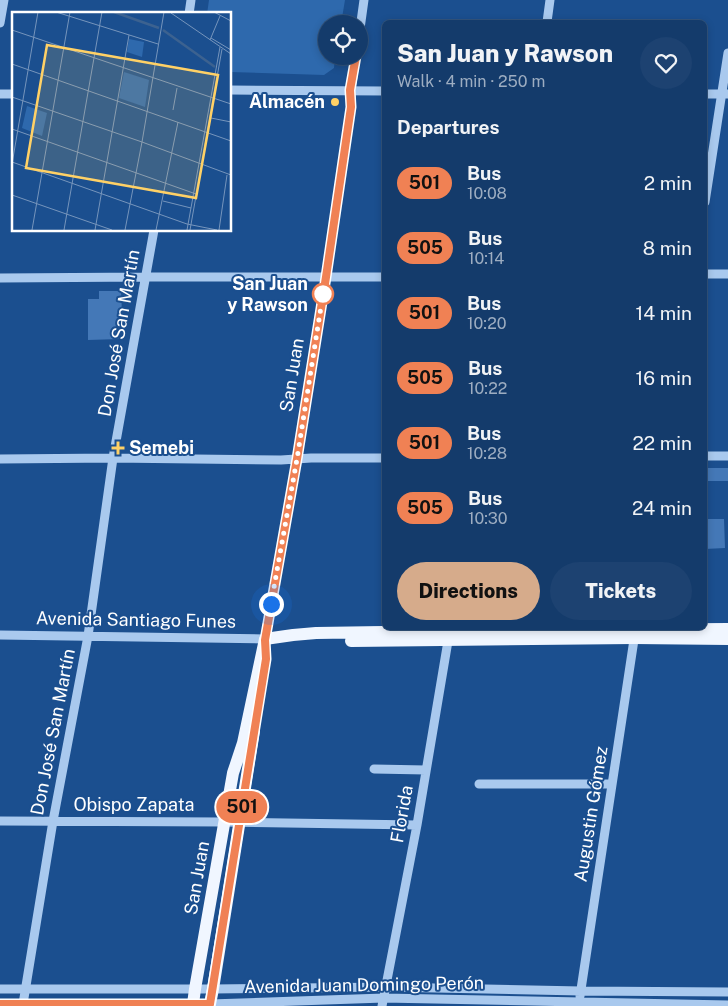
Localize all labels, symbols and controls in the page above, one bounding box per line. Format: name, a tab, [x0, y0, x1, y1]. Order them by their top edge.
inset map	[12, 12, 231, 231]
map controls	[318, 15, 368, 65]
button: locate	[318, 15, 368, 65]
button: heart	[640, 37, 692, 89]
text: San Juan y Rawson	[397, 39, 613, 67]
text: Walk · 4 min · 250 m	[397, 72, 545, 91]
place label: Almacén	[249, 91, 325, 112]
marker: Almacén	[329, 96, 341, 108]
text: Departures	[397, 116, 500, 138]
text: Bus	[467, 162, 501, 184]
text: 501	[409, 172, 440, 193]
text: 2 min	[644, 172, 692, 194]
text: 10:08	[467, 184, 507, 203]
text: Bus	[468, 227, 502, 249]
text: 505	[407, 237, 443, 258]
text: 8 min	[643, 237, 692, 259]
street label: Don José San Martín	[93, 248, 144, 418]
text: 10:14	[468, 249, 504, 268]
place label: San Juan y Rawson	[227, 273, 308, 315]
marker: San Juan y Rawson	[312, 283, 334, 305]
text: Bus	[467, 292, 501, 314]
text: 501	[409, 302, 440, 323]
text: 14 min	[635, 302, 692, 324]
text: 10:20	[467, 314, 507, 333]
street label: San Juan	[275, 336, 308, 413]
text: Bus	[468, 357, 502, 379]
text: 505	[407, 367, 443, 388]
text: 16 min	[636, 367, 692, 389]
text: 10:22	[468, 379, 507, 398]
text: Bus	[467, 422, 501, 444]
text: 501	[409, 432, 440, 453]
text: 22 min	[633, 432, 692, 454]
place label: Semebi	[129, 437, 194, 458]
marker: Semebi	[111, 441, 125, 455]
text: 10:28	[467, 444, 507, 463]
text: Bus	[468, 487, 502, 509]
text: 505	[407, 497, 443, 518]
text: 24 min	[632, 497, 692, 519]
text: 10:30	[468, 509, 508, 528]
button: Directions	[397, 562, 540, 620]
button: Tickets	[550, 562, 692, 620]
your location	[259, 592, 284, 617]
street label: Avenida Santiago Funes	[36, 607, 236, 632]
street label: Don José San Martín	[26, 647, 79, 817]
street label: Augustin Gómez	[569, 744, 612, 883]
street label: Florida	[386, 783, 417, 844]
line badge: 501	[213, 791, 271, 823]
street label: Obispo Zapata	[73, 794, 195, 815]
text: 501	[226, 796, 258, 817]
street label: San Juan	[180, 839, 213, 916]
street label: Avenida Juan Domingo Perón	[244, 972, 484, 997]

